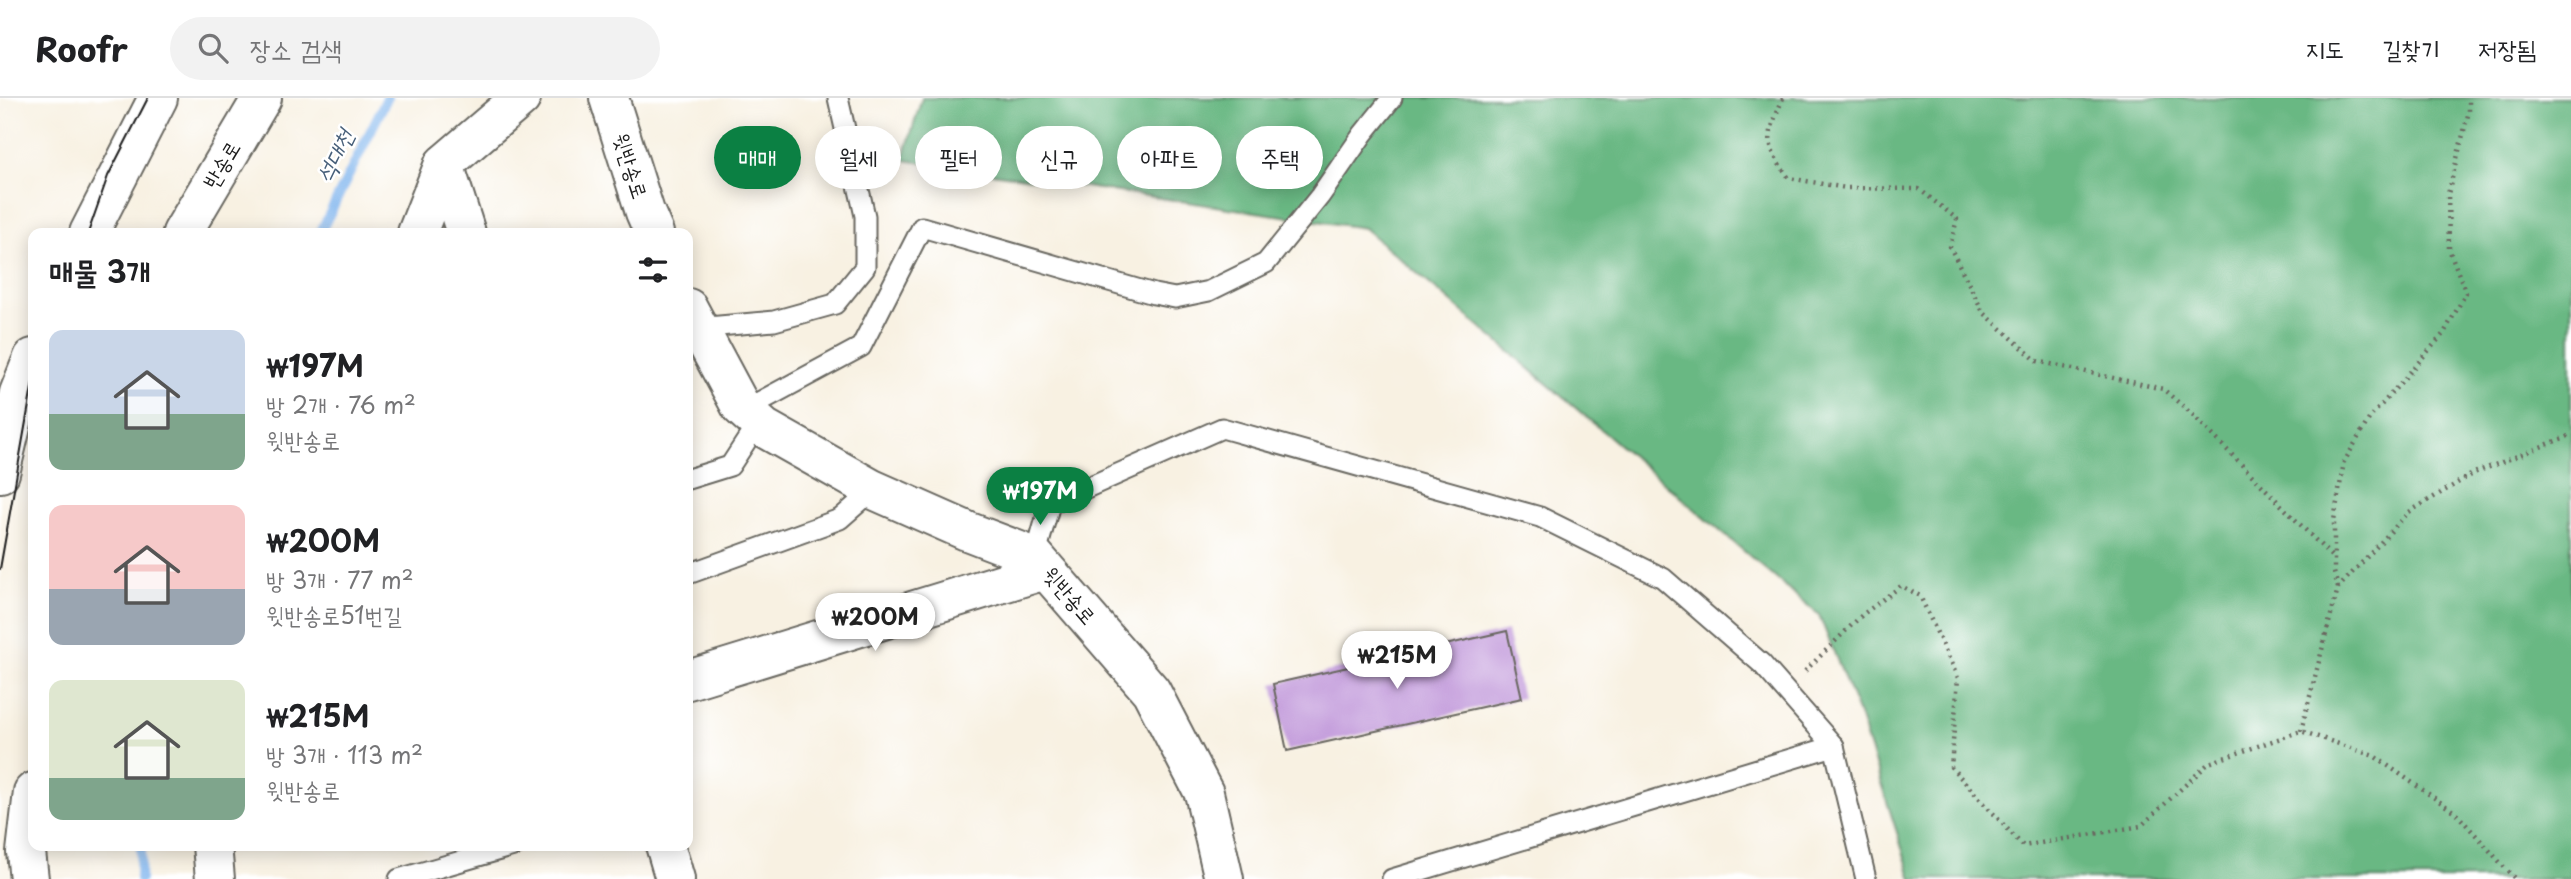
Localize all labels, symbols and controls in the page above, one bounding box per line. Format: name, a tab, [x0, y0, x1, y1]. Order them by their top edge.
search box	[170, 17, 660, 80]
text: Roofr	[35, 23, 128, 73]
icon: search	[194, 29, 232, 67]
text: 장소 검색	[250, 29, 342, 68]
text: 지도	[2306, 30, 2344, 66]
text: 길찾기	[2382, 30, 2440, 66]
text: 저장됨	[2478, 30, 2536, 66]
water label: 석대천	[306, 120, 363, 188]
chip: 매매	[714, 126, 801, 189]
chip: 월세	[815, 126, 901, 189]
chip: 필터	[915, 126, 1002, 189]
chip: 신규	[1016, 126, 1103, 189]
chip: 아파트	[1117, 126, 1222, 189]
chip: 주택	[1236, 126, 1323, 189]
street label: 윗반송로	[606, 128, 658, 202]
street label: 반송로	[194, 134, 247, 194]
text: 매물 3개	[49, 248, 151, 293]
icon: filters	[634, 251, 672, 289]
text: ₩197M	[266, 342, 364, 387]
icon: home	[105, 358, 189, 442]
text: 방 2개 · 76 m²	[266, 387, 416, 422]
text: 윗반송로	[266, 422, 340, 457]
pin: ₩197M	[991, 468, 1089, 527]
text: ₩197M	[1003, 472, 1077, 507]
text: ₩200M	[266, 517, 380, 562]
icon: home	[105, 533, 189, 617]
street label: 윗반송로	[1036, 559, 1105, 631]
text: 방 3개 · 77 m²	[266, 562, 414, 597]
pin: ₩200M	[826, 594, 924, 653]
text: 윗반송로51번길	[266, 597, 402, 632]
text: ₩200M	[831, 598, 919, 633]
pin: ₩215M	[1348, 632, 1446, 691]
text: ₩215M	[1357, 636, 1437, 671]
text: ₩215M	[266, 692, 370, 737]
icon: home	[105, 708, 189, 792]
text: 방 3개 · 113 m²	[266, 737, 423, 772]
text: 윗반송로	[266, 772, 340, 807]

